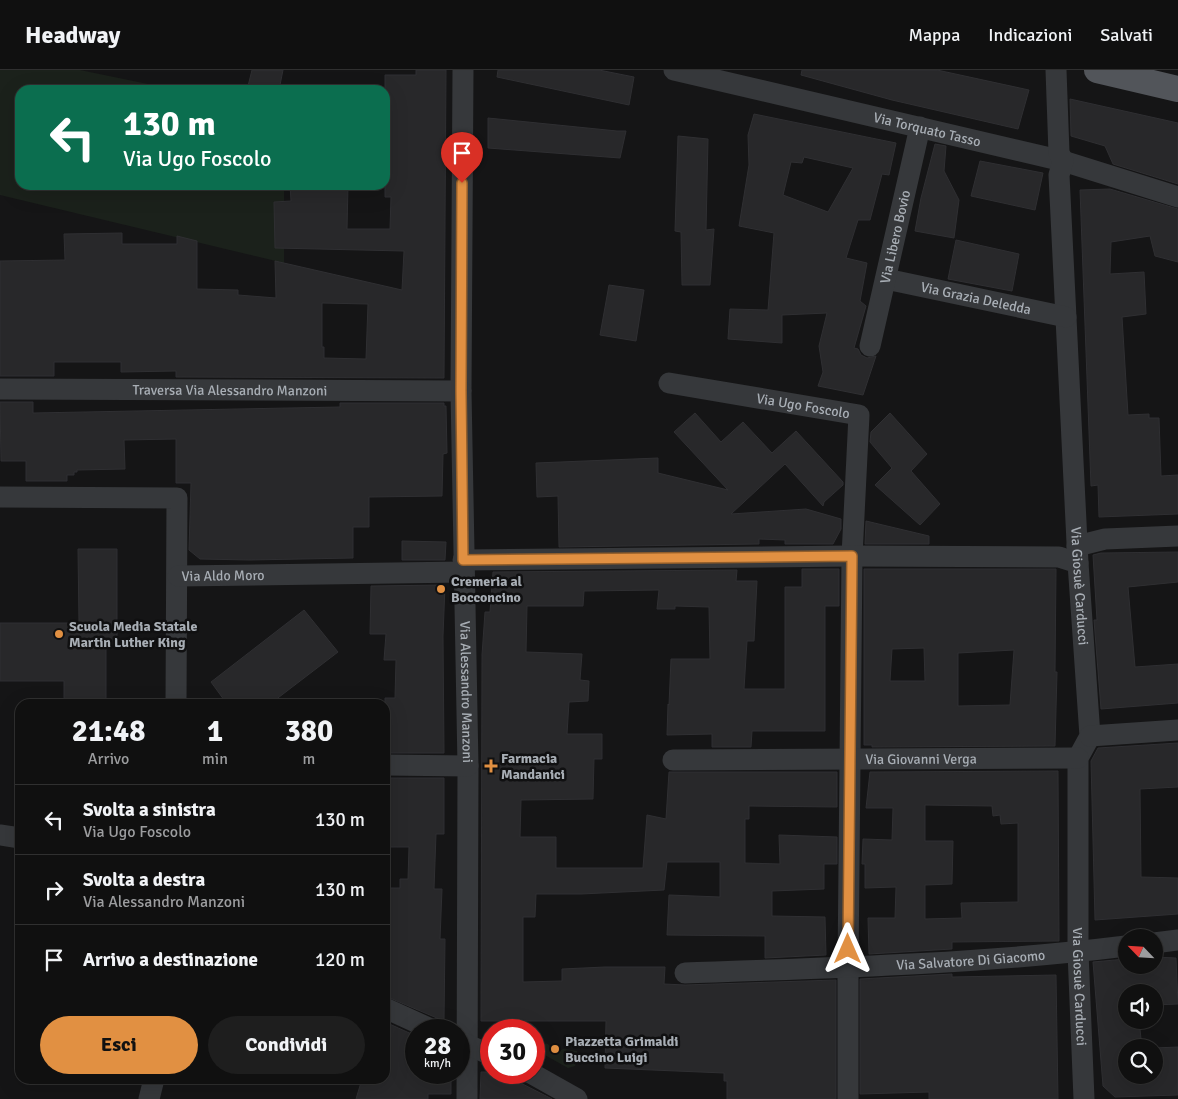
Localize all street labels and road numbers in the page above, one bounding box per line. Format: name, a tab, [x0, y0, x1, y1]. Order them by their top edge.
street label: Via Torquato Tasso	[872, 108, 983, 150]
street label: Via Libero Bovio	[876, 188, 914, 285]
street label: Via Grazia Deledda	[919, 278, 1033, 318]
street label: Traversa Via Alessandro Manzoni	[133, 381, 327, 399]
street label: Via Ugo Foscolo	[755, 389, 851, 422]
street label: Via Giosuè Carducci	[1068, 526, 1092, 646]
street label: Via Aldo Moro	[181, 566, 265, 584]
street label: Via Alessandro Manzoni	[457, 621, 476, 763]
street label: Via Giovanni Verga	[865, 750, 977, 768]
street label: Via Giosuè Carducci	[1069, 927, 1090, 1046]
street label: Via Salvatore Di Giacomo	[896, 946, 1046, 973]

